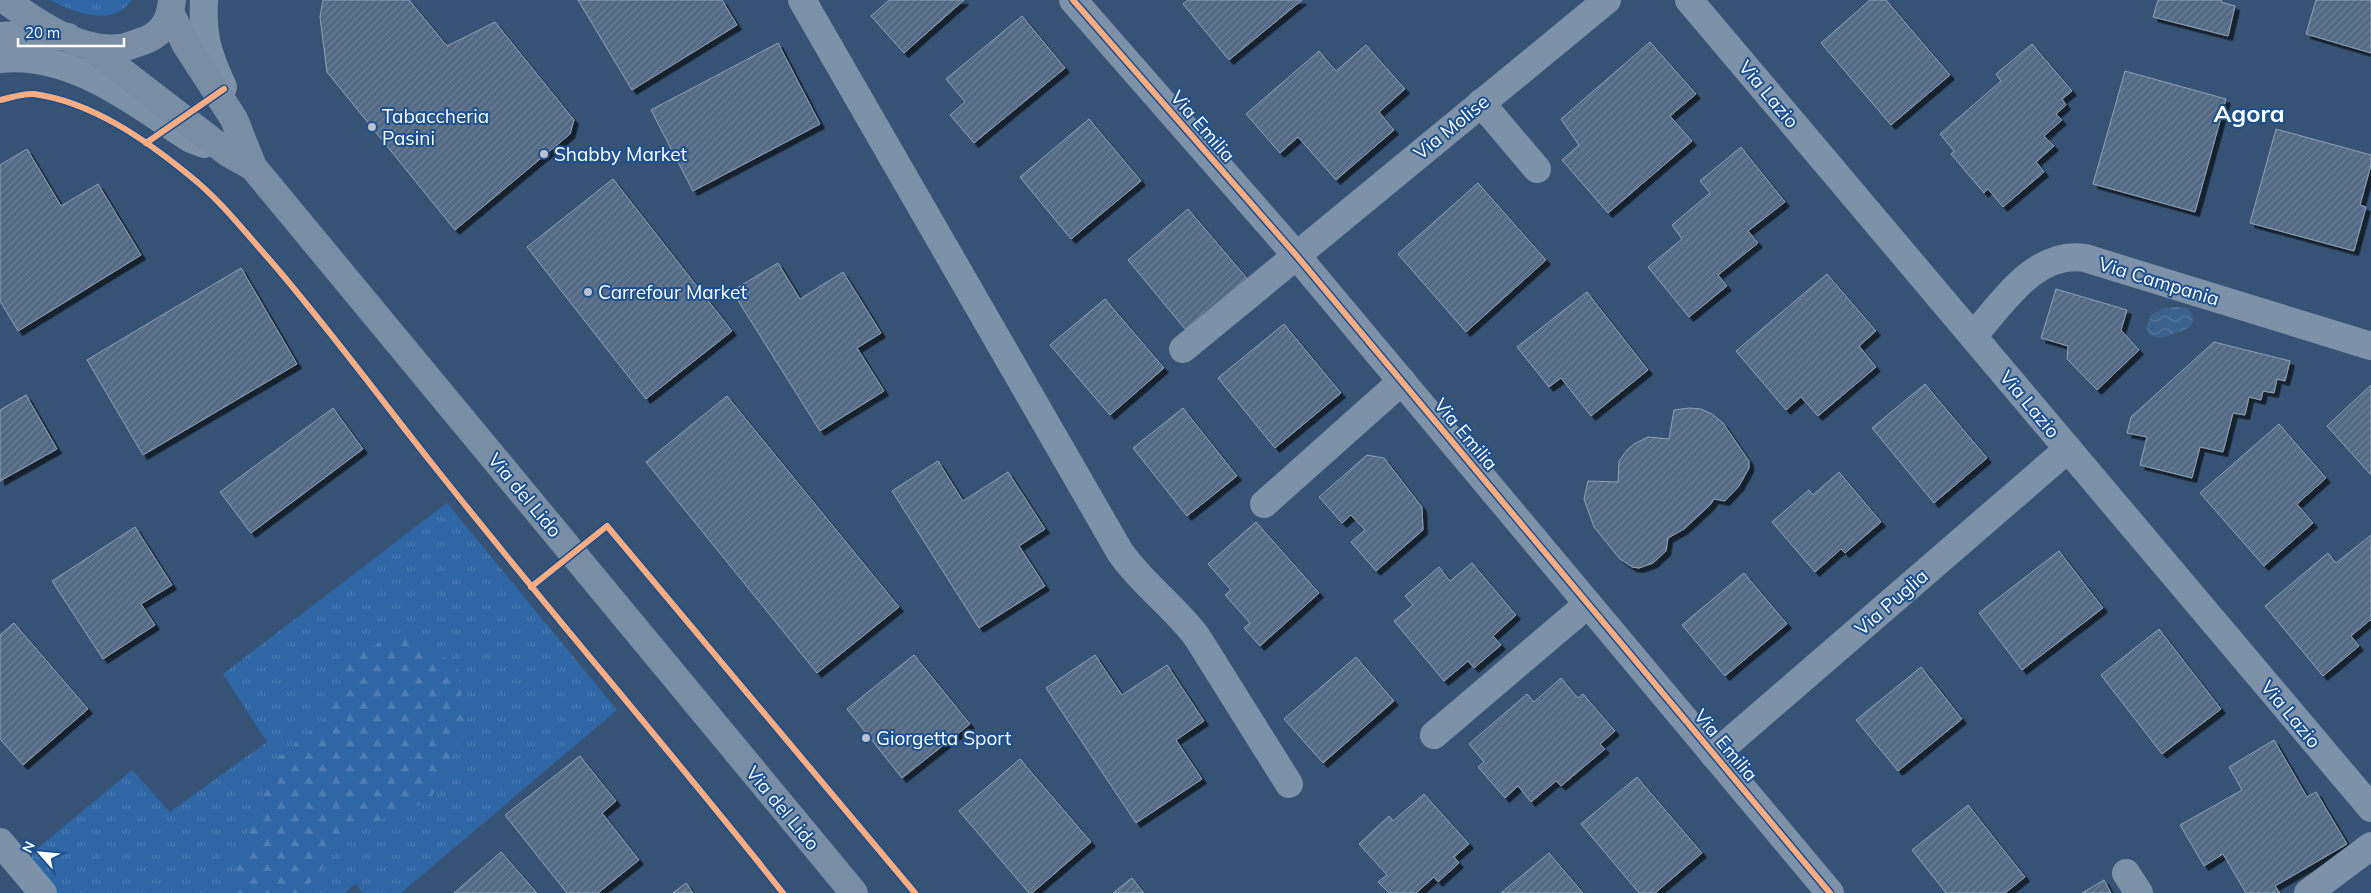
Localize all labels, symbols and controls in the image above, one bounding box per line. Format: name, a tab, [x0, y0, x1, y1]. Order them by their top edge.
scale bar	[18, 15, 124, 47]
text: 20 m	[25, 23, 60, 42]
street label: Via Lazio	[1734, 55, 1804, 133]
street label: Via Emilia	[1165, 85, 1241, 167]
street label: Via Molise	[1408, 89, 1494, 165]
district label: Agora	[2213, 98, 2285, 128]
place label: Tabaccheria Pasini	[382, 104, 489, 150]
marker: Tabaccheria Pasini	[366, 121, 378, 133]
place label: Shabby Market	[554, 142, 688, 166]
marker: Shabby Market	[538, 148, 550, 160]
street label: Via Campania	[2096, 251, 2222, 311]
place label: Carrefour Market	[598, 280, 747, 304]
marker: Carrefour Market	[582, 286, 594, 298]
street label: Via Lazio	[1995, 365, 2065, 443]
street label: Via Emilia	[1429, 393, 1503, 475]
street label: Via del Lido	[483, 448, 567, 542]
street label: Via Puglia	[1849, 564, 1933, 640]
street label: Via Lazio	[2256, 675, 2326, 753]
street label: Via Emilia	[1689, 704, 1763, 786]
place label: Giorgetta Sport	[876, 726, 1012, 750]
marker: Giorgetta Sport	[860, 732, 872, 744]
street label: Via del Lido	[741, 761, 825, 855]
north arrow	[15, 828, 65, 878]
text: N	[18, 838, 39, 856]

